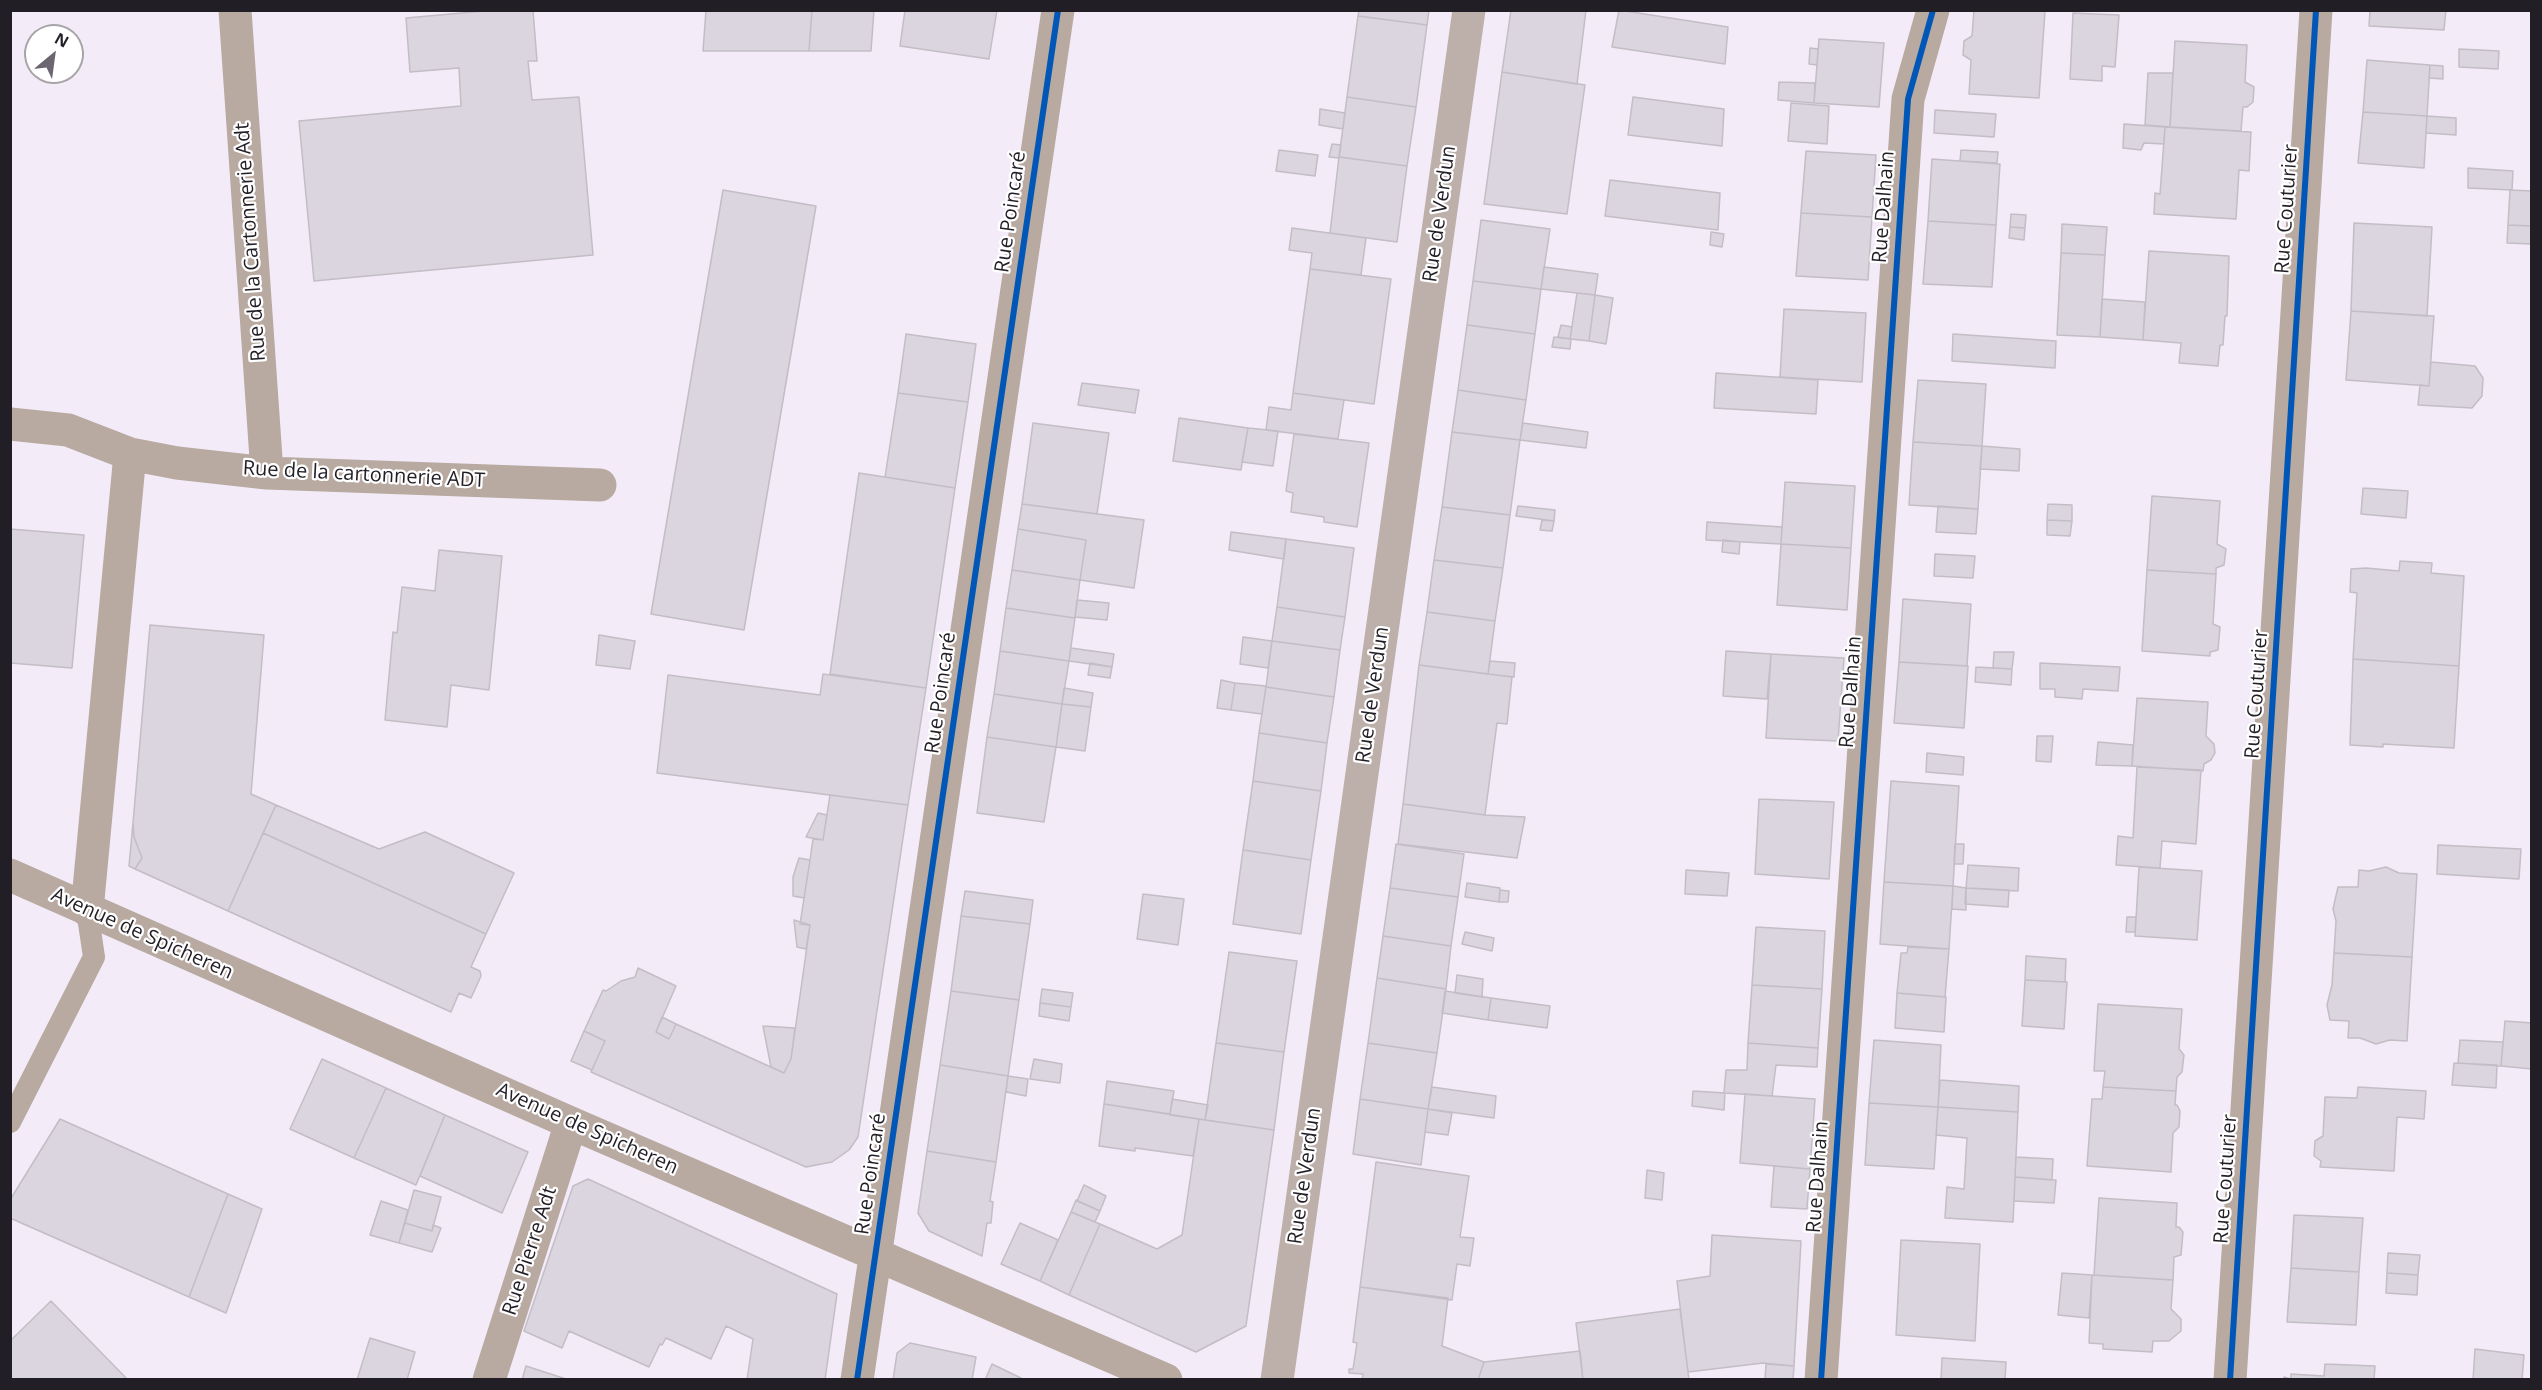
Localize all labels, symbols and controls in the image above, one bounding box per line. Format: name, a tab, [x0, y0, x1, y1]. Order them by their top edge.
north arrow	[24, 24, 84, 84]
text: N	[51, 27, 73, 53]
street label: Rue de la Cartonnerie Adt	[231, 122, 271, 362]
street label: Rue Couturier	[2270, 143, 2304, 275]
street label: Rue de Verdun	[1419, 144, 1461, 284]
street label: Rue Poincaré	[991, 150, 1031, 274]
street label: Rue Dalhain	[1868, 150, 1900, 264]
street label: Rue de la cartonnerie ADT	[242, 457, 486, 493]
street label: Rue de Verdun	[1352, 625, 1394, 765]
street label: Rue Couturier	[2240, 628, 2274, 760]
street label: Rue Poincaré	[921, 631, 961, 755]
street label: Rue Dalhain	[1835, 635, 1867, 749]
street label: Avenue de Spicheren	[47, 883, 237, 985]
street label: Avenue de Spicheren	[492, 1078, 682, 1180]
street label: Rue de Verdun	[1284, 1106, 1326, 1246]
street label: Rue Poincaré	[851, 1112, 891, 1236]
street label: Rue Couturier	[2209, 1113, 2243, 1245]
street label: Rue Dalhain	[1802, 1120, 1834, 1234]
street label: Rue Pierre Adt	[498, 1184, 562, 1318]

